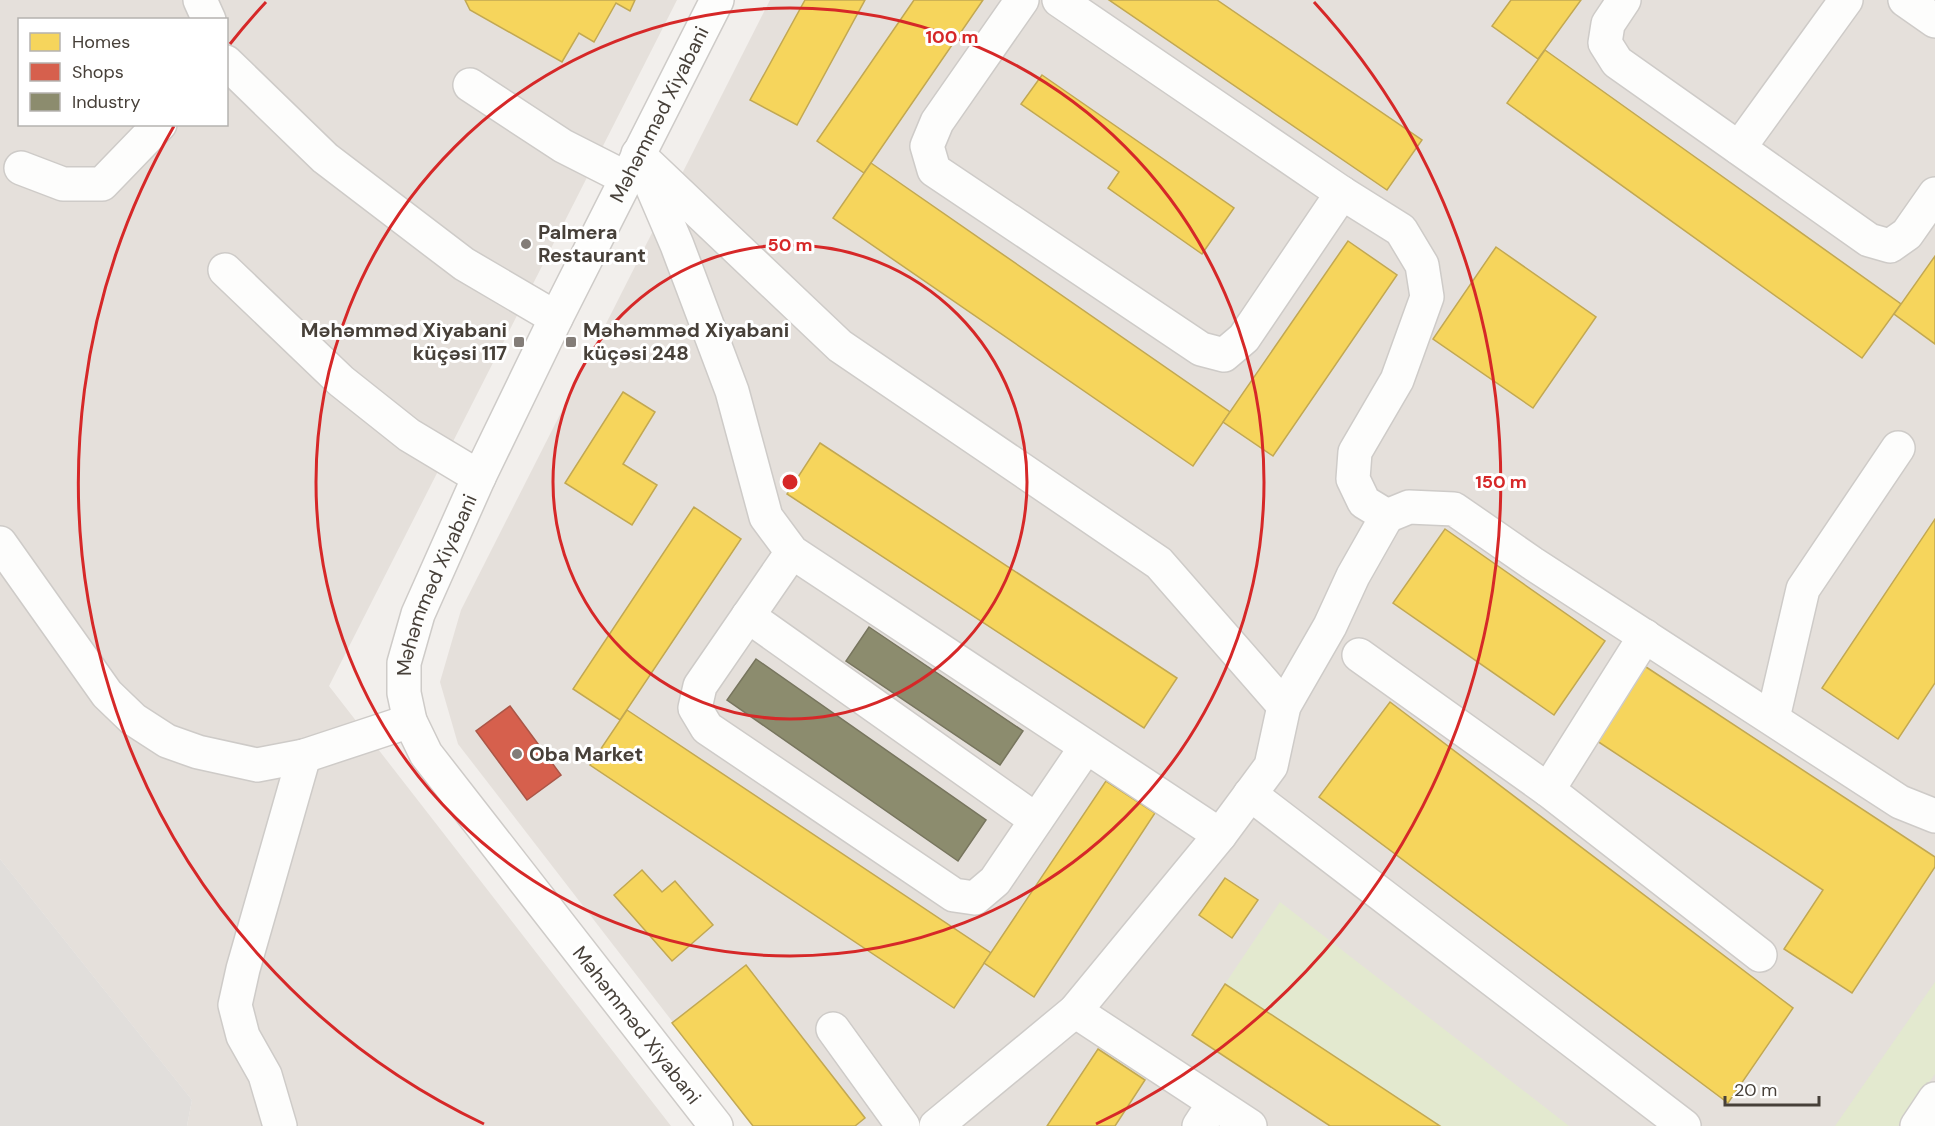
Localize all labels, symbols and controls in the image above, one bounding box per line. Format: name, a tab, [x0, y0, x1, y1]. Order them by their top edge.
legend	[18, 18, 228, 126]
street label: Məhəmməd Xiyabani	[604, 22, 715, 207]
text: 100 m	[925, 25, 979, 49]
text: Homes	[72, 30, 130, 54]
text: Shops	[72, 60, 124, 84]
text: Industry	[72, 90, 141, 114]
place label: Palmera Restaurant	[538, 219, 646, 268]
text: 50 m	[767, 233, 813, 257]
marker: Palmera Restaurant	[519, 237, 533, 251]
place label: Məhəmməd Xiyabani küçəsi 117	[301, 317, 507, 366]
place label: Məhəmməd Xiyabani küçəsi 248	[583, 317, 789, 366]
marker: Məhəmməd Xiyabani küçəsi 117	[512, 335, 526, 349]
marker: Məhəmməd Xiyabani küçəsi 248	[564, 335, 578, 349]
text: 150 m	[1475, 470, 1527, 494]
centre of rings	[780, 472, 800, 492]
street label: Məhəmməd Xiyabani	[391, 490, 483, 676]
place label: Oba Market	[529, 741, 643, 767]
marker: Oba Market	[510, 747, 524, 761]
street label: Məhəmməd Xiyabani	[567, 941, 707, 1109]
scale bar	[1725, 1069, 1820, 1107]
text: 20 m	[1734, 1078, 1777, 1102]

